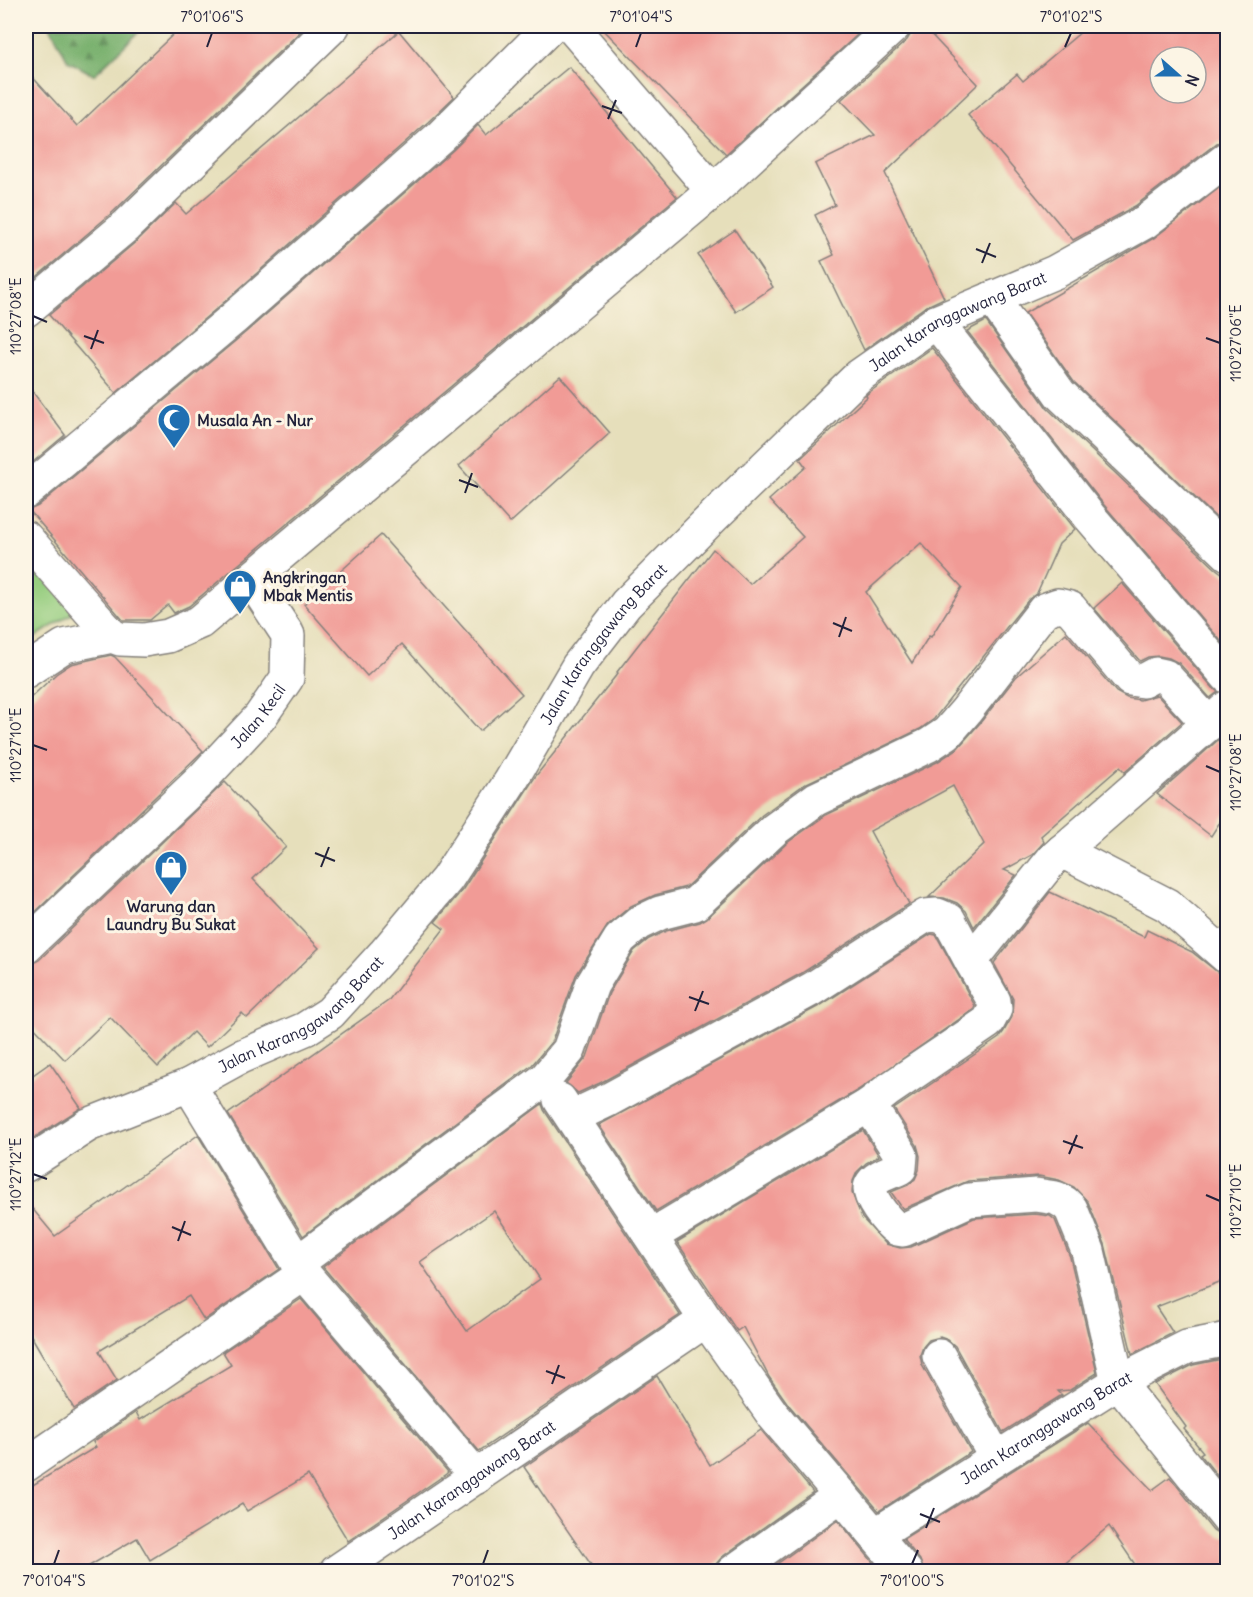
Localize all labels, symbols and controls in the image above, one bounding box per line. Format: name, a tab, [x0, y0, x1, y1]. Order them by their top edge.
text: 7°01'06"S	[180, 7, 244, 26]
text: 7°01'04"S	[609, 7, 673, 26]
text: 7°01'02"S	[1040, 7, 1102, 26]
north arrow	[1148, 45, 1208, 105]
text: N	[1181, 72, 1203, 89]
street label: Jalan Karanggawang Barat	[865, 267, 1050, 376]
text: 110°27'08"E	[6, 277, 25, 355]
text: 110°27'06"E	[1226, 304, 1245, 382]
mosque icon: Musala An - Nur	[156, 402, 192, 449]
place label: Musala An - Nur	[197, 410, 313, 430]
street label: Jalan Karanggawang Barat	[536, 559, 671, 728]
place label: Angkringan Mbak Mentis	[263, 567, 353, 605]
shop icon: Angkringan Mbak Mentis	[222, 568, 258, 615]
street label: Jalan Kecil	[226, 680, 290, 752]
text: 110°27'10"E	[6, 707, 25, 783]
text: 110°27'08"E	[1226, 733, 1245, 811]
shop icon: Warung dan Laundry Bu Sukat	[153, 849, 189, 896]
place label: Warung dan Laundry Bu Sukat	[106, 896, 236, 935]
street label: Jalan Karanggawang Barat	[214, 951, 388, 1077]
text: 110°27'12"E	[6, 1137, 25, 1211]
text: 110°27'10"E	[1226, 1163, 1245, 1239]
street label: Jalan Karanggawang Barat	[957, 1367, 1135, 1489]
street label: Jalan Karanggawang Barat	[384, 1415, 560, 1544]
text: 7°01'04"S	[22, 1571, 86, 1590]
text: 7°01'02"S	[452, 1571, 514, 1590]
text: 7°01'00"S	[880, 1571, 944, 1590]

